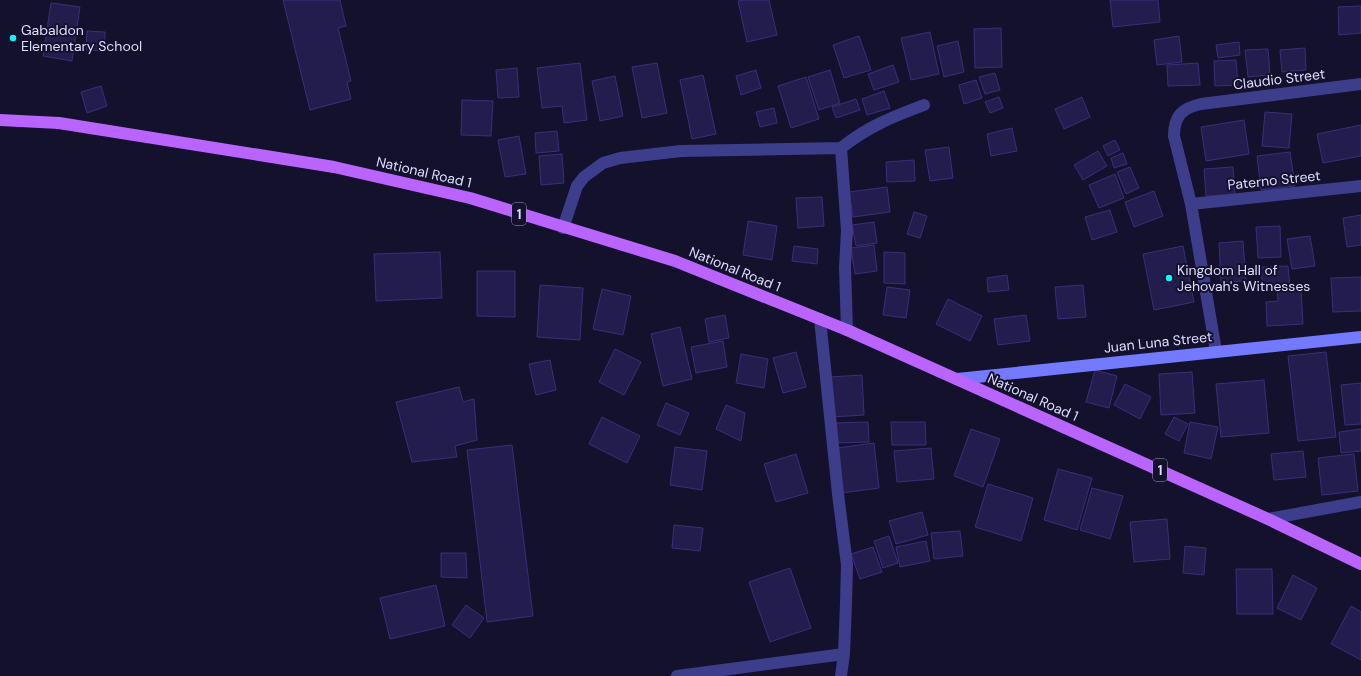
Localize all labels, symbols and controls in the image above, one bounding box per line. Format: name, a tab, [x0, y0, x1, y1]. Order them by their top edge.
place label: Gabaldon Elementary School	[21, 21, 142, 55]
marker: Gabaldon Elementary School	[8, 33, 18, 43]
street label: Claudio Street	[1232, 64, 1326, 94]
street label: National Road 1	[375, 152, 473, 192]
street label: Paterno Street	[1227, 166, 1321, 194]
road number: 1	[512, 203, 526, 225]
street label: National Road 1	[686, 242, 784, 296]
place label: Kingdom Hall of Jehovah's Witnesses	[1177, 261, 1310, 295]
marker: Kingdom Hall of Jehovah's Witnesses	[1164, 273, 1174, 283]
street label: Juan Luna Street	[1103, 327, 1213, 357]
street label: National Road 1	[985, 369, 1081, 425]
road number: 1	[1153, 459, 1167, 481]

